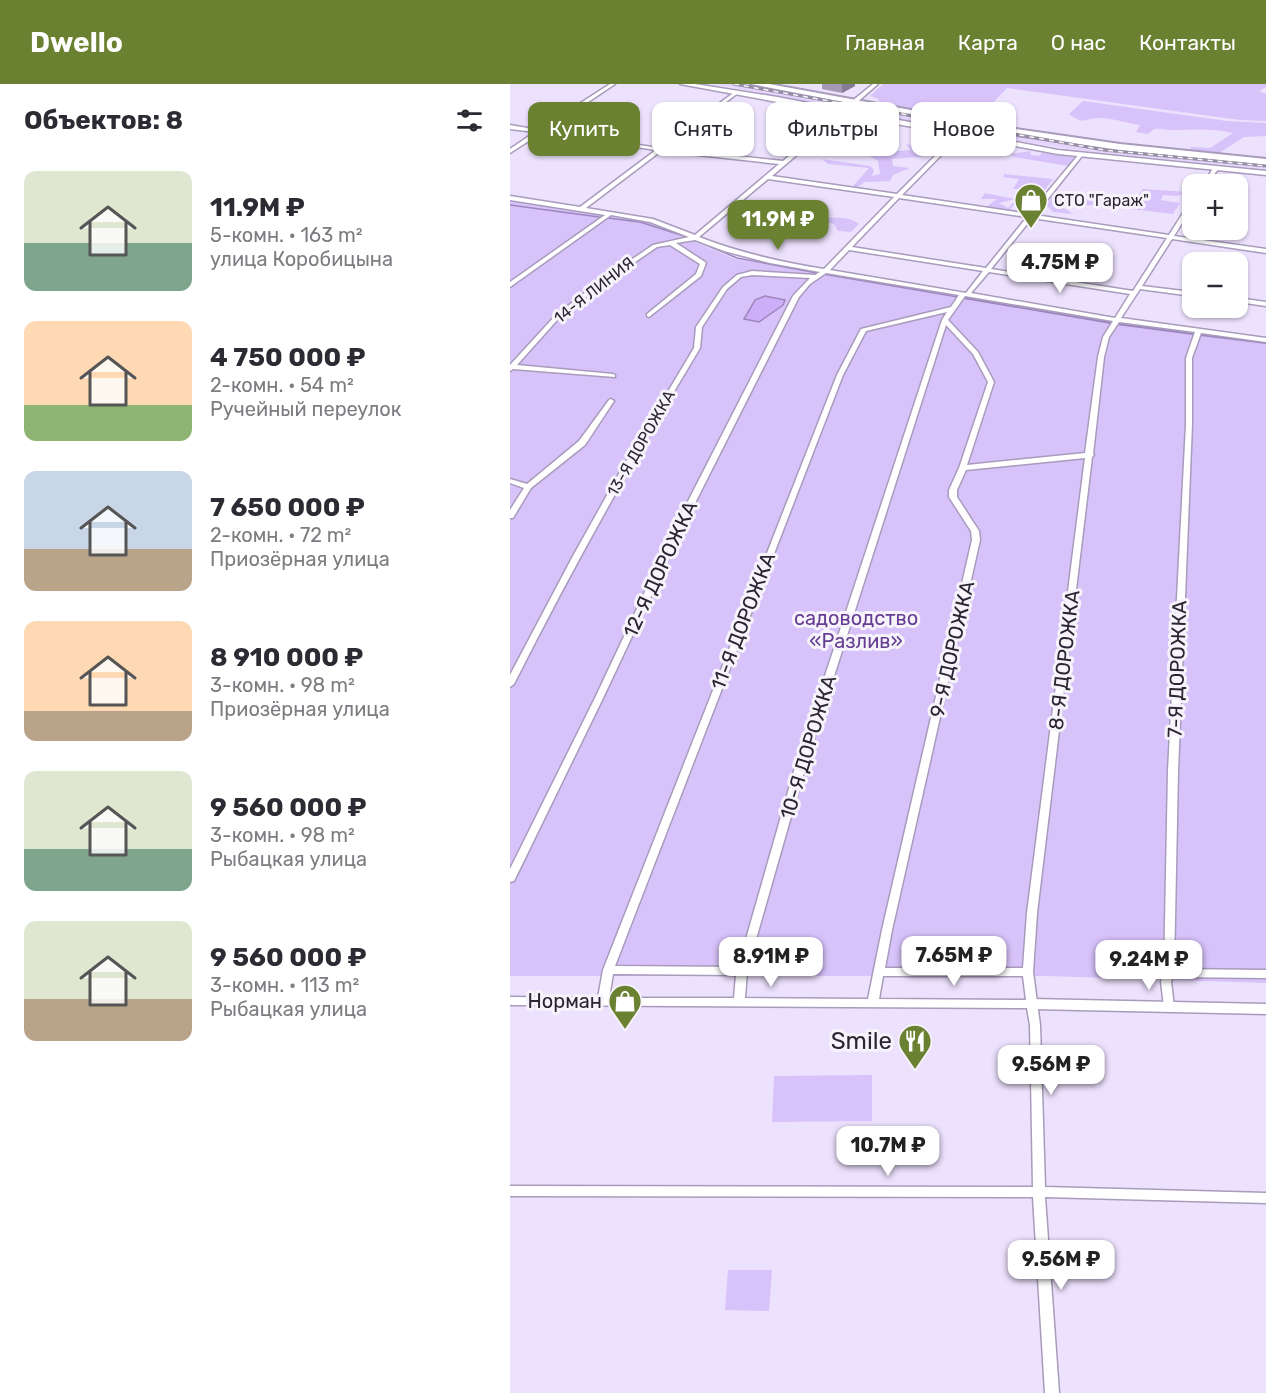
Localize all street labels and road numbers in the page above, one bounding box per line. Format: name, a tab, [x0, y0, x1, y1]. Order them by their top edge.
street label: 14-Я ЛИНИЯ	[550, 253, 638, 327]
street label: 13-Я ДОРОЖКА	[603, 387, 679, 499]
street label: 12-Я ДОРОЖКА	[618, 497, 702, 641]
street label: 11-Я ДОРОЖКА	[706, 549, 780, 693]
street label: 9-Я ДОРОЖКА	[925, 578, 979, 720]
street label: 8-Я ДОРОЖКА	[1044, 589, 1084, 731]
street label: 7-Я ДОРОЖКА	[1163, 600, 1191, 738]
street label: 10-Я ДОРОЖКА	[775, 672, 841, 822]

